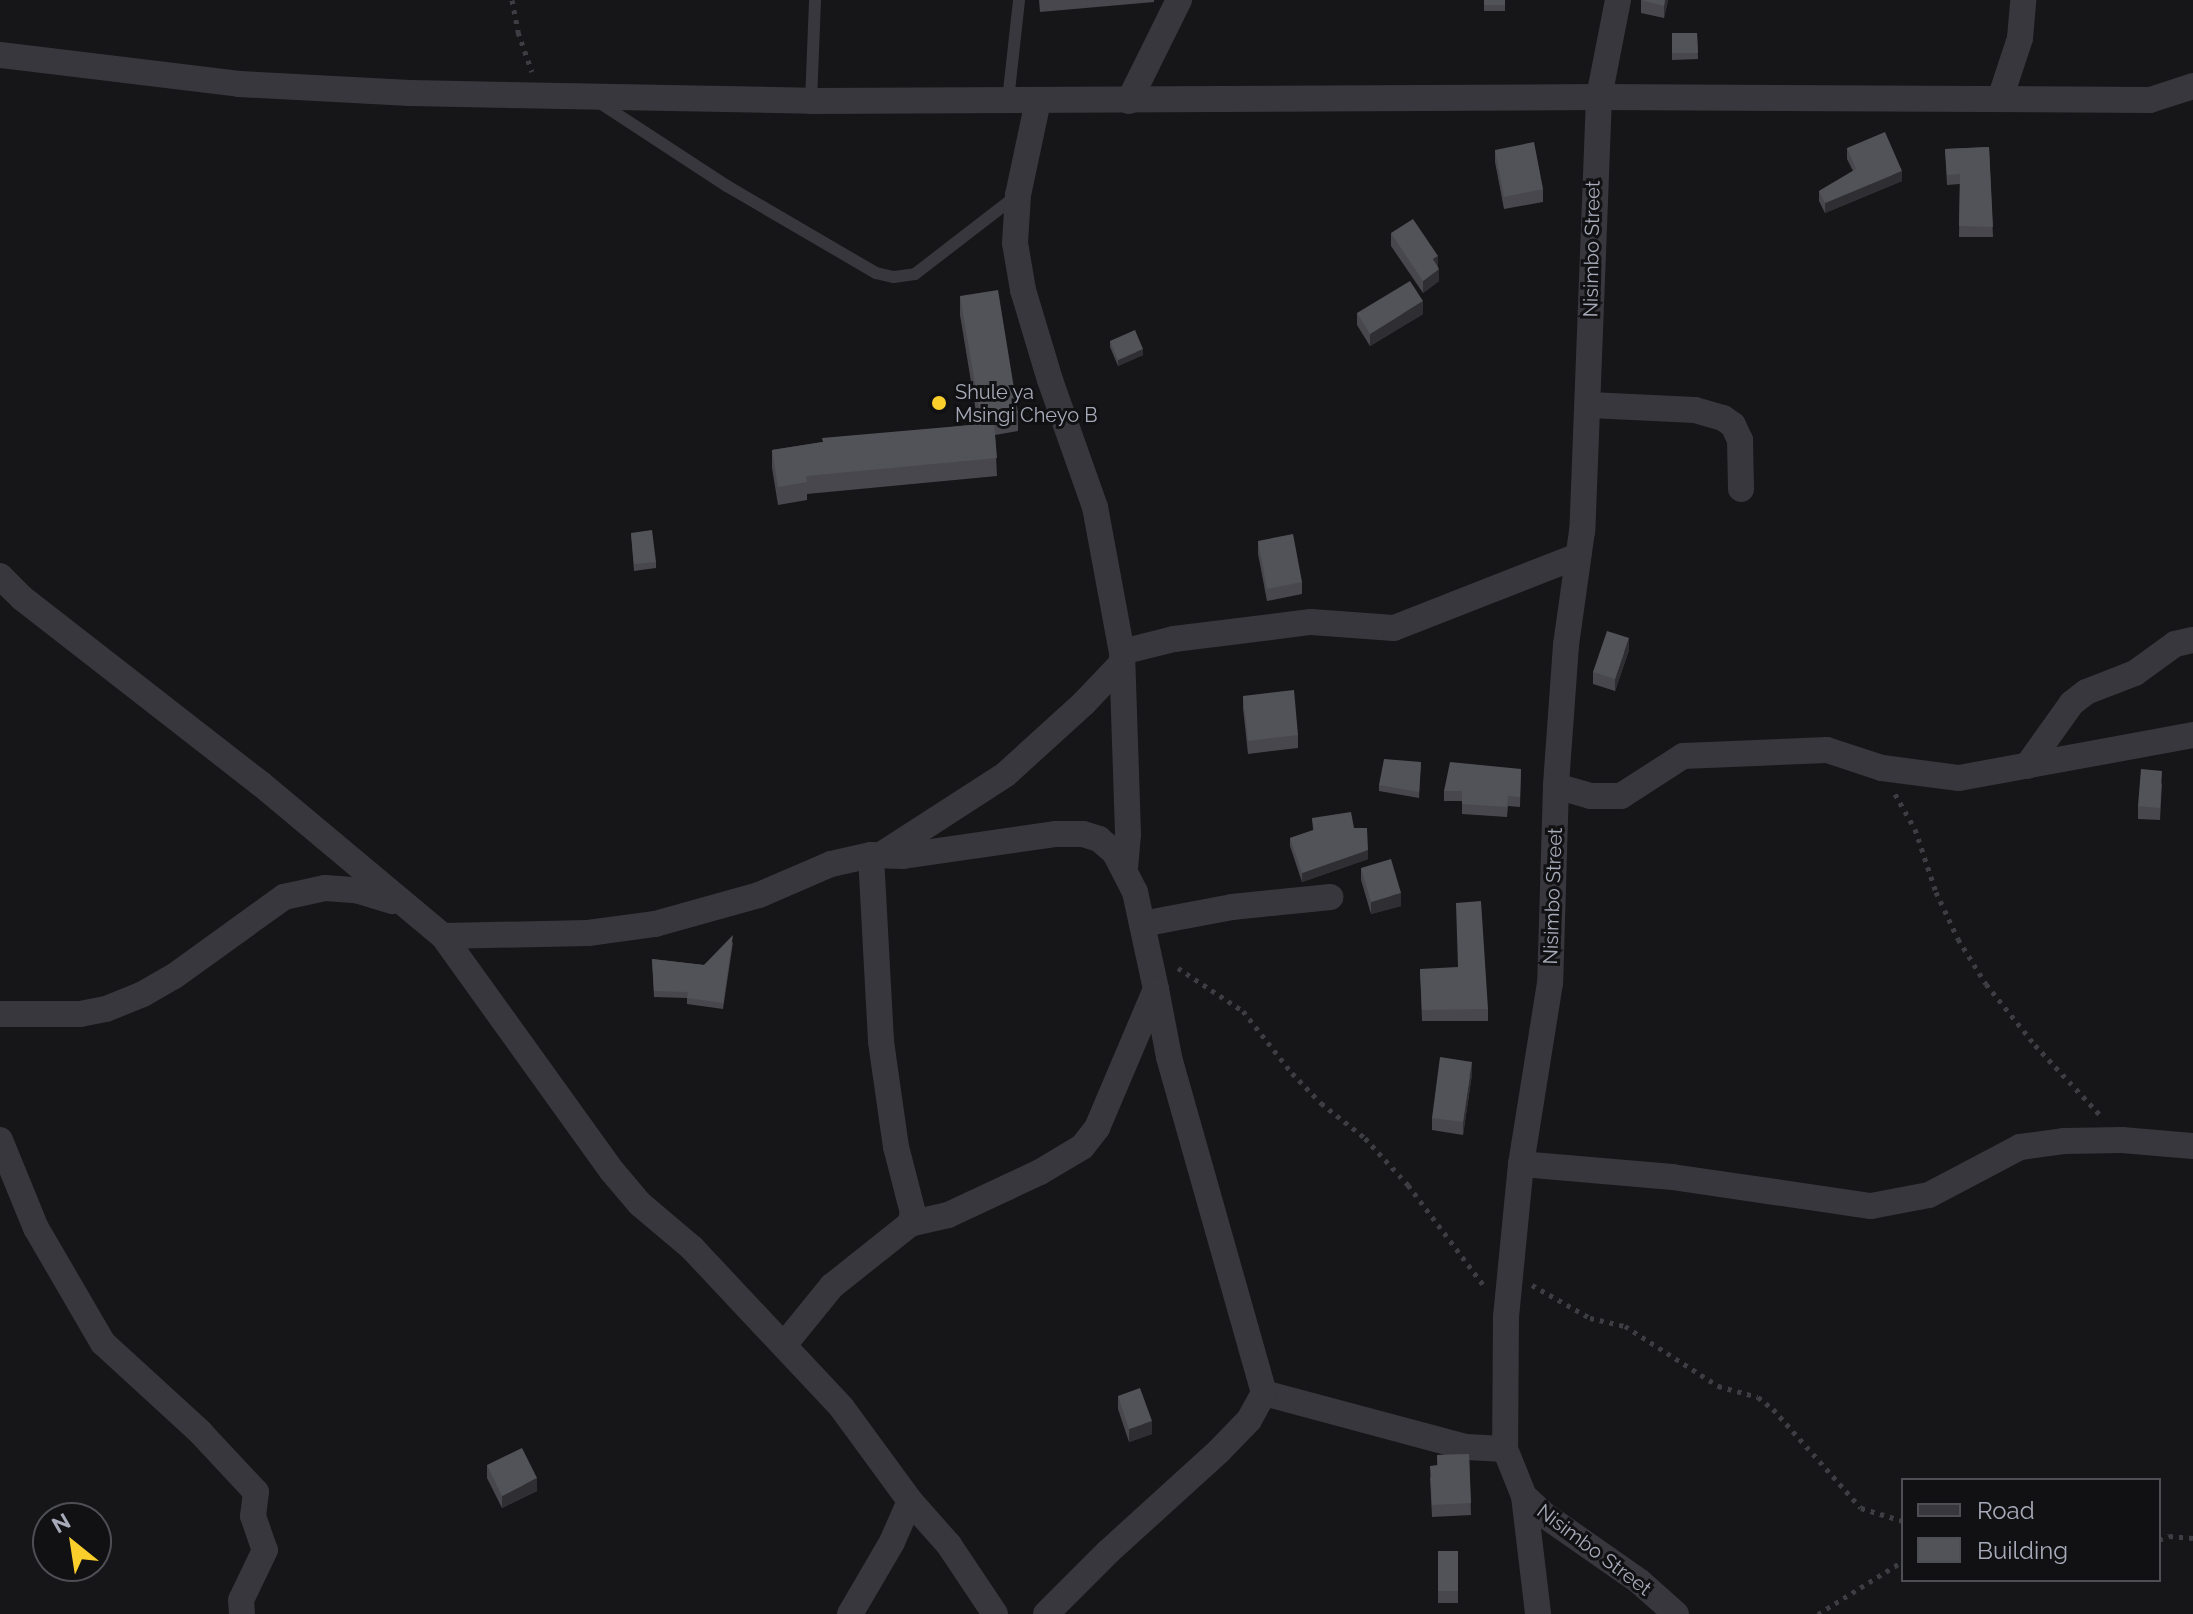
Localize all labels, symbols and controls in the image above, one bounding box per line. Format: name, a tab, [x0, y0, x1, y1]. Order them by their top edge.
street label: Nisimbo Street	[1579, 180, 1605, 318]
place label: Shule ya Msingi Cheyo B	[955, 380, 1098, 427]
marker: Shule ya Msingi Cheyo B	[930, 394, 948, 412]
street label: Nisimbo Street	[1539, 827, 1567, 965]
legend	[1901, 1478, 2161, 1582]
text: Road	[1977, 1496, 2035, 1525]
street label: Nisimbo Street	[1532, 1499, 1656, 1601]
north arrow	[32, 1502, 112, 1582]
text: N	[47, 1507, 75, 1538]
text: Building	[1977, 1536, 2068, 1565]

